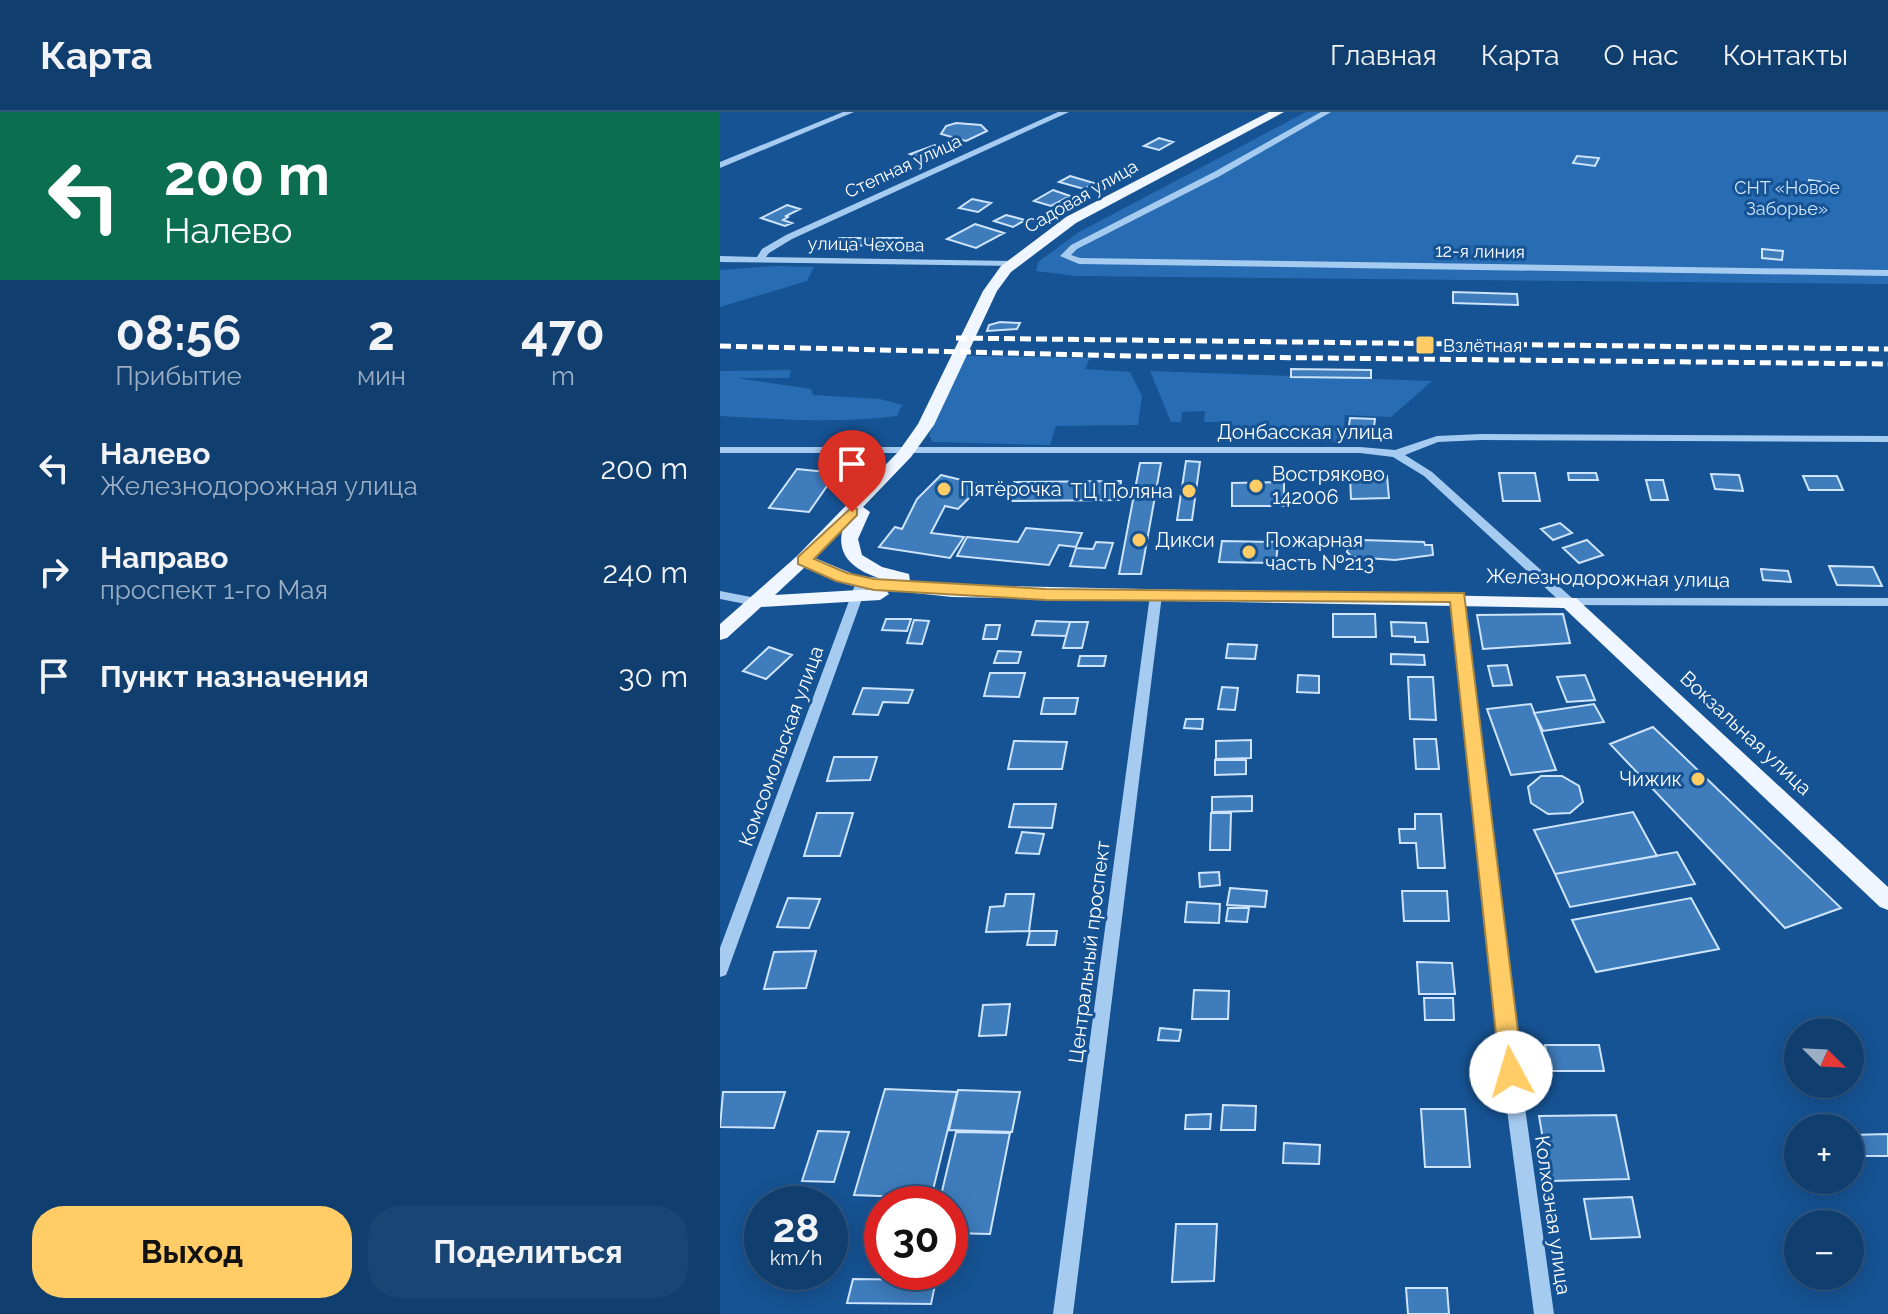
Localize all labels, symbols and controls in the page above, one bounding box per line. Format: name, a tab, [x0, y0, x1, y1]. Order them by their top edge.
text: Карта	[40, 33, 153, 78]
text: Главная	[1330, 39, 1437, 72]
text: Карта	[1481, 39, 1560, 72]
text: О нас	[1604, 39, 1679, 72]
text: Контакты	[1723, 39, 1848, 72]
street label: Степная улица	[841, 130, 965, 202]
text: 200 m	[164, 142, 330, 208]
icon: left	[32, 144, 136, 248]
street label: Садовая улица	[1021, 155, 1141, 237]
park label: СНТ «Новое Заборье»	[1734, 177, 1840, 219]
text: Налево	[164, 209, 292, 251]
street label: улица Чехова	[807, 232, 925, 256]
street label: 12-я линия	[1435, 240, 1525, 262]
text: 08:56	[115, 305, 242, 361]
text: 2	[368, 305, 395, 361]
text: 470	[521, 305, 605, 361]
marker: Взлётная	[1414, 334, 1436, 356]
place label: Взлётная	[1443, 335, 1522, 356]
text: Прибытие	[115, 361, 242, 391]
text: мин	[357, 361, 406, 391]
text: m	[551, 361, 575, 391]
street label: Донбасская улица	[1217, 420, 1393, 444]
pin	[818, 430, 886, 512]
text: Налево	[100, 436, 210, 471]
icon: arrive	[830, 442, 874, 486]
icon: left	[32, 446, 76, 490]
text: 200 m	[600, 451, 688, 486]
place label: Востряково 142006	[1272, 462, 1385, 509]
text: Железнодорожная улица	[100, 471, 418, 501]
place label: Пятёрочка	[960, 477, 1062, 501]
marker: Востряково 142006	[1247, 477, 1265, 495]
place label: ТЦ Поляна	[1071, 479, 1173, 503]
marker: Пятёрочка	[935, 480, 953, 498]
marker: ТЦ Поляна	[1180, 482, 1198, 500]
place label: Дикси	[1155, 528, 1215, 552]
place label: Пожарная часть №213	[1265, 528, 1374, 575]
marker: Дикси	[1130, 531, 1148, 549]
text: Направо	[100, 540, 229, 575]
marker: Пожарная часть №213	[1240, 543, 1258, 561]
icon: right	[32, 550, 76, 594]
text: 240 m	[602, 555, 688, 590]
street label: Железнодорожная улица	[1486, 564, 1730, 592]
text: проспект 1-го Мая	[100, 575, 328, 605]
street label: Комсомольская улица	[734, 642, 828, 850]
icon: arrive	[32, 654, 76, 698]
text: Пункт назначения	[100, 659, 369, 694]
text: 30 m	[618, 659, 688, 694]
street label: Вокзальная улица	[1675, 666, 1817, 800]
place label: Чижик	[1619, 767, 1682, 791]
marker: Чижик	[1689, 770, 1707, 788]
street label: Центральный проспект	[1063, 839, 1115, 1065]
north arrow	[1784, 1018, 1864, 1098]
map controls	[1784, 1018, 1864, 1290]
position arrow	[1469, 1030, 1553, 1114]
button: +	[1784, 1114, 1864, 1194]
street label: Колхозная улица	[1530, 1134, 1576, 1296]
speed limit sign: 30	[864, 1186, 968, 1290]
text: 28	[773, 1204, 819, 1251]
button: Выход	[32, 1206, 352, 1298]
button: Поделиться	[368, 1206, 688, 1298]
button: −	[1784, 1210, 1864, 1290]
text: km/h	[770, 1246, 822, 1270]

